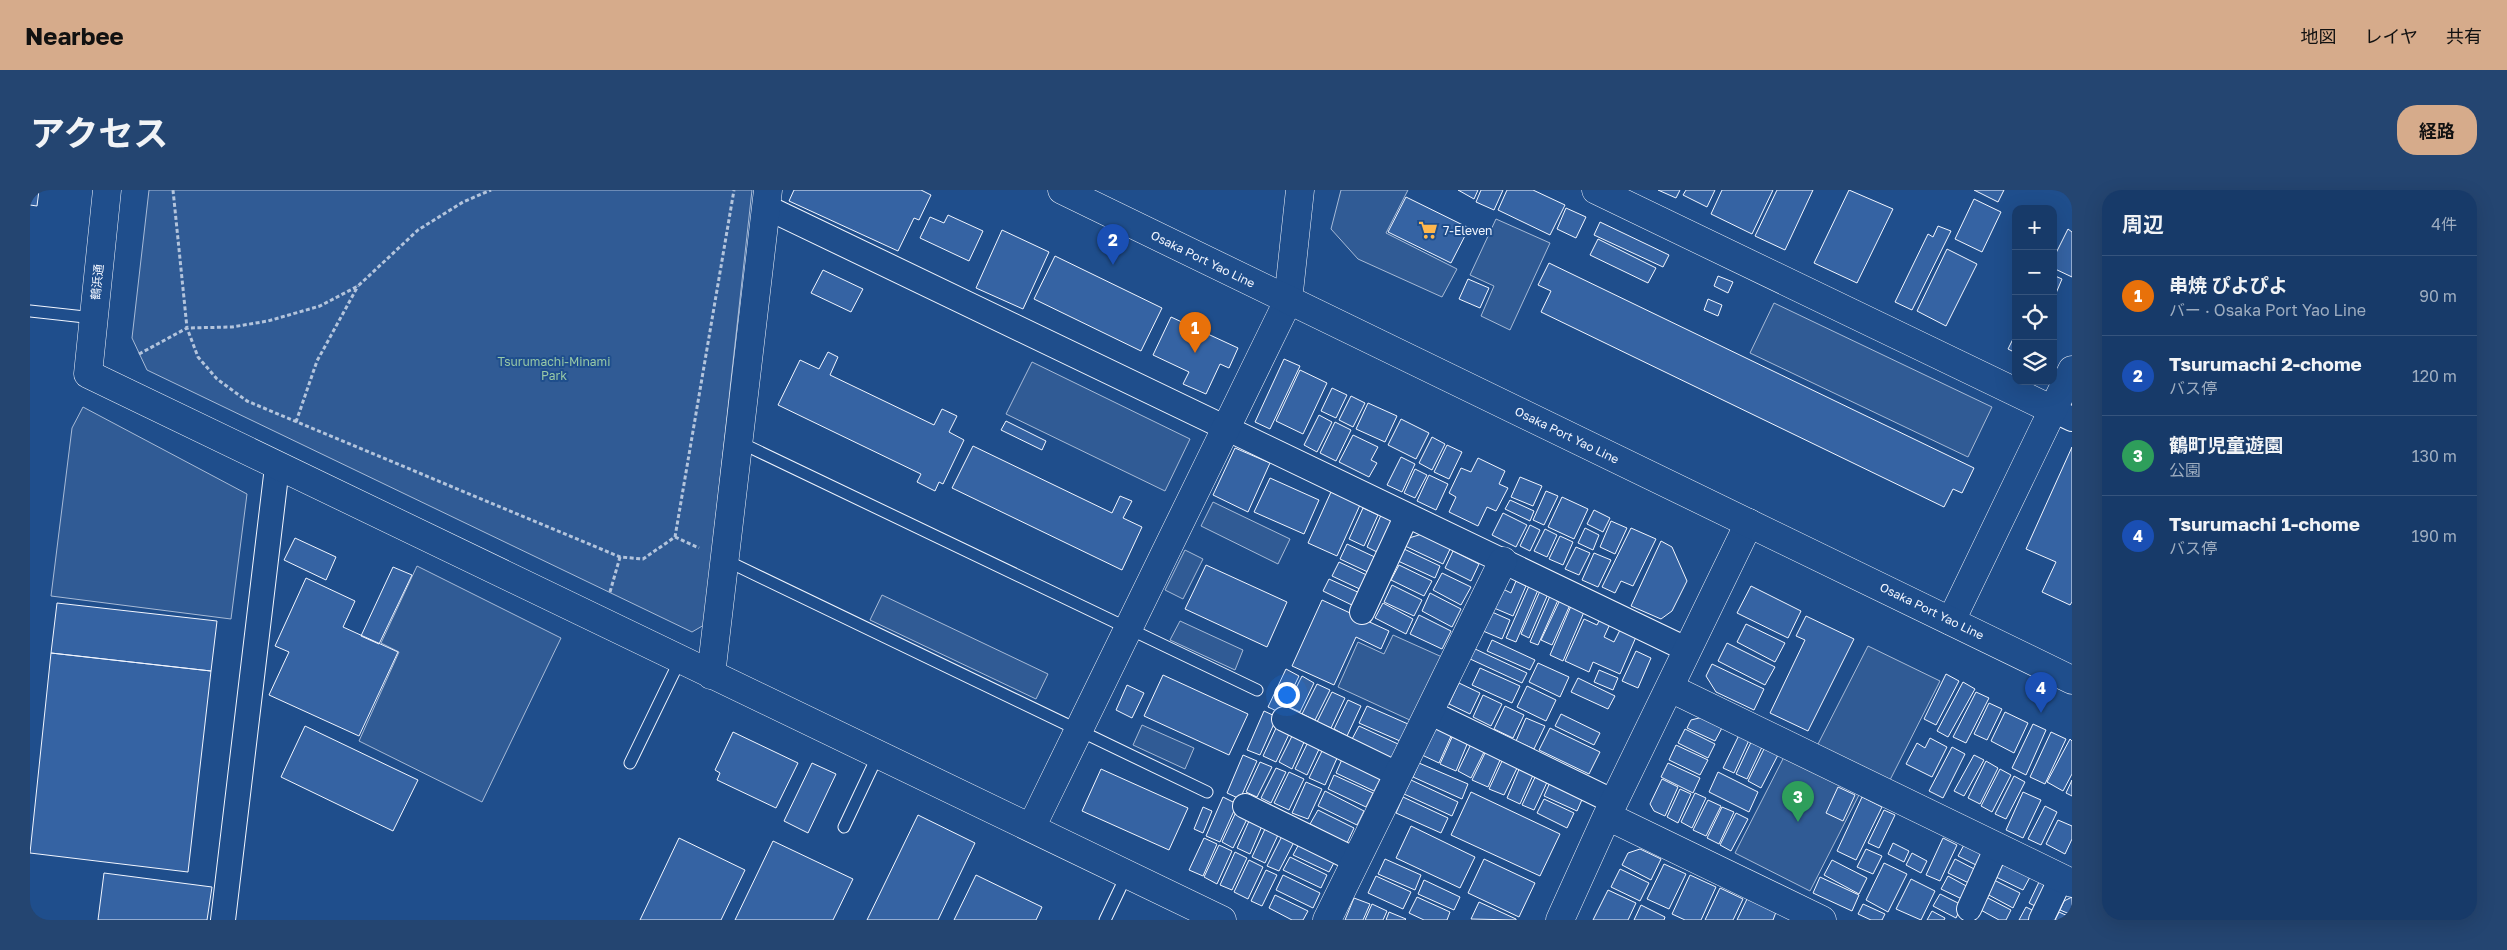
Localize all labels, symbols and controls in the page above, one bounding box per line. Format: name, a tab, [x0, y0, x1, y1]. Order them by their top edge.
text: Nearbee	[25, 21, 124, 50]
text: 地図	[2301, 25, 2337, 47]
text: レイヤ	[2365, 25, 2418, 47]
text: 共有	[2446, 25, 2482, 47]
button: 経路	[2397, 105, 2477, 155]
text: アクセス	[30, 112, 168, 154]
map controls	[2012, 205, 2057, 385]
button: +	[2012, 205, 2057, 250]
text: 周辺	[2122, 211, 2164, 237]
text: 4件	[2431, 214, 2457, 234]
supermarket icon: 7-Eleven	[1417, 219, 1439, 241]
place label: 7-Eleven	[1443, 223, 1493, 238]
pin: 2	[1097, 224, 1129, 265]
street label: Osaka Port Yao Line	[1148, 227, 1258, 291]
button: −	[2012, 250, 2057, 295]
street label: 鶴浜通	[88, 263, 106, 301]
text: 串焼 ぴよぴよ	[2169, 273, 2288, 296]
text: 1	[2134, 286, 2142, 306]
text: 90 m	[2419, 286, 2457, 306]
button: locate	[2012, 295, 2057, 340]
text: バー · Osaka Port Yao Line	[2169, 300, 2366, 320]
pin: 1	[1179, 312, 1211, 353]
button: layers	[2012, 340, 2057, 385]
text: Tsurumachi 2-chome	[2169, 352, 2362, 375]
park label: Tsurumachi-Minami Park	[498, 354, 610, 383]
text: 2	[2133, 366, 2143, 386]
text: 120 m	[2412, 366, 2457, 386]
text: バス停	[2169, 378, 2217, 398]
street label: Osaka Port Yao Line	[1512, 403, 1622, 467]
text: 鶴町児童遊園	[2169, 433, 2283, 456]
text: 3	[2133, 446, 2143, 466]
text: 130 m	[2412, 446, 2457, 466]
text: 公園	[2169, 460, 2201, 480]
text: Tsurumachi 1-chome	[2169, 512, 2360, 535]
text: 4	[2133, 526, 2143, 546]
text: 190 m	[2411, 526, 2457, 546]
text: バス停	[2169, 538, 2217, 558]
street label: Osaka Port Yao Line	[1877, 579, 1987, 643]
pin: 4	[2025, 672, 2057, 713]
your location	[1274, 682, 1300, 708]
pin: 3	[1782, 781, 1814, 822]

